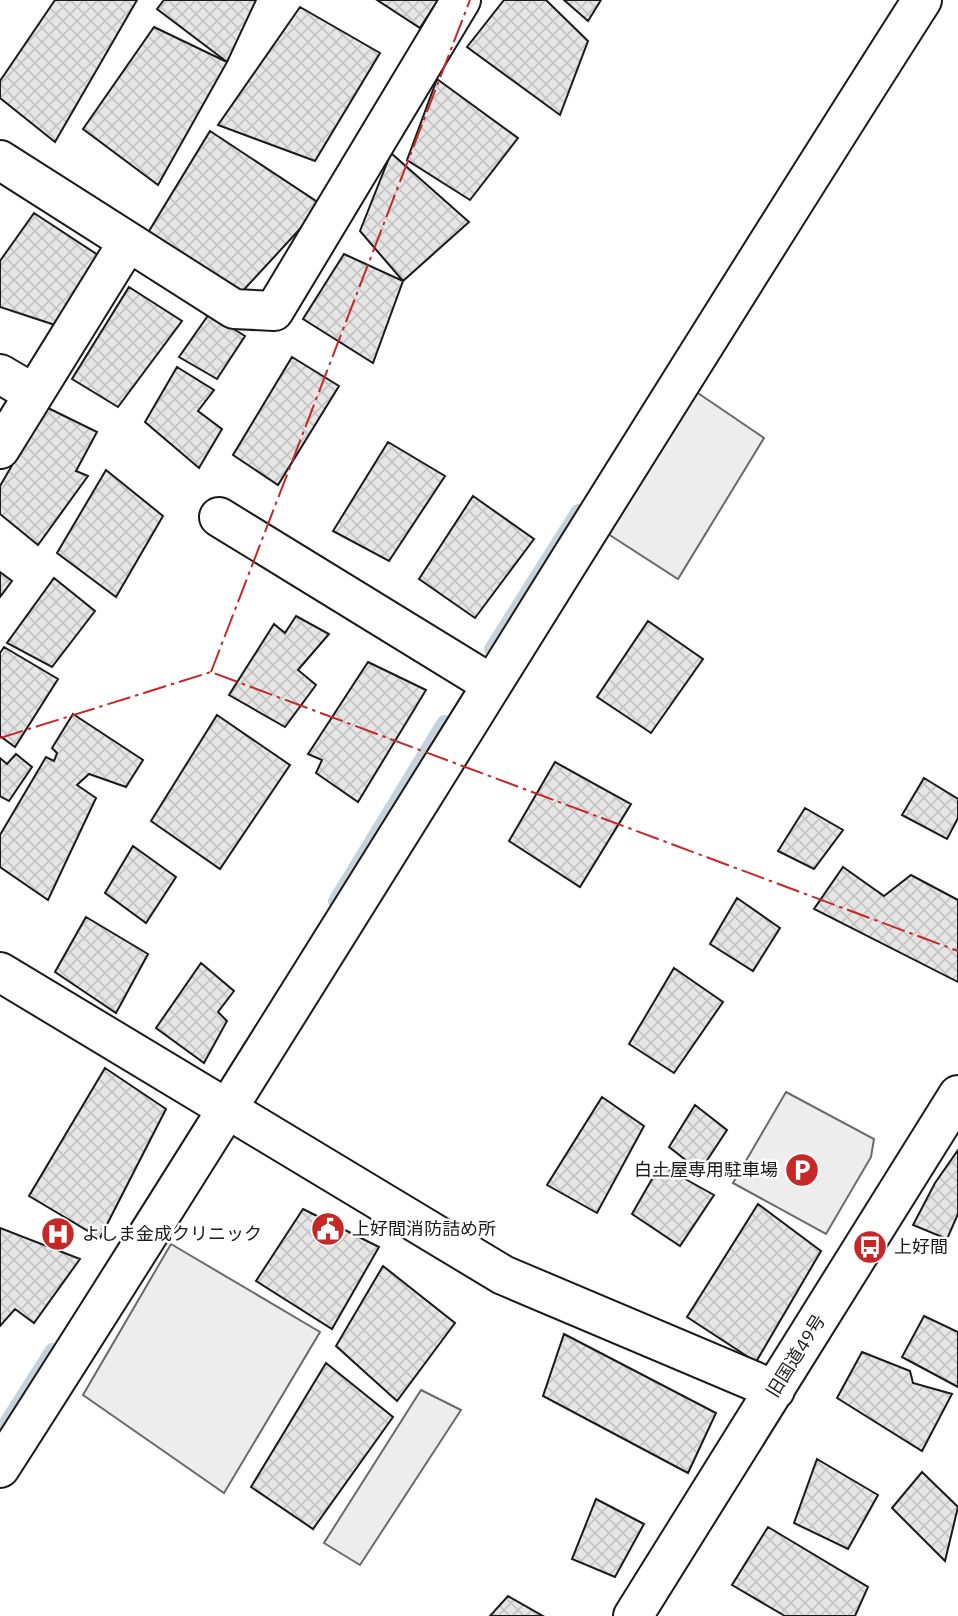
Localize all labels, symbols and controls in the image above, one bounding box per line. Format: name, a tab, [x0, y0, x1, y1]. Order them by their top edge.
parking icon: 白土屋専用駐車場	[783, 1151, 821, 1189]
place label: 白土屋専用駐車場	[634, 1158, 778, 1181]
public building icon: 上好間消防詰め所	[309, 1210, 347, 1248]
hospital icon: よしま金成クリニック	[39, 1215, 77, 1253]
place label: 上好間消防詰め所	[352, 1217, 496, 1240]
place label: よしま金成クリニック	[82, 1222, 262, 1245]
bus stop icon: 上好間	[851, 1228, 889, 1266]
place label: 上好間	[894, 1235, 948, 1258]
street label: 旧国道49号	[761, 1310, 830, 1402]

